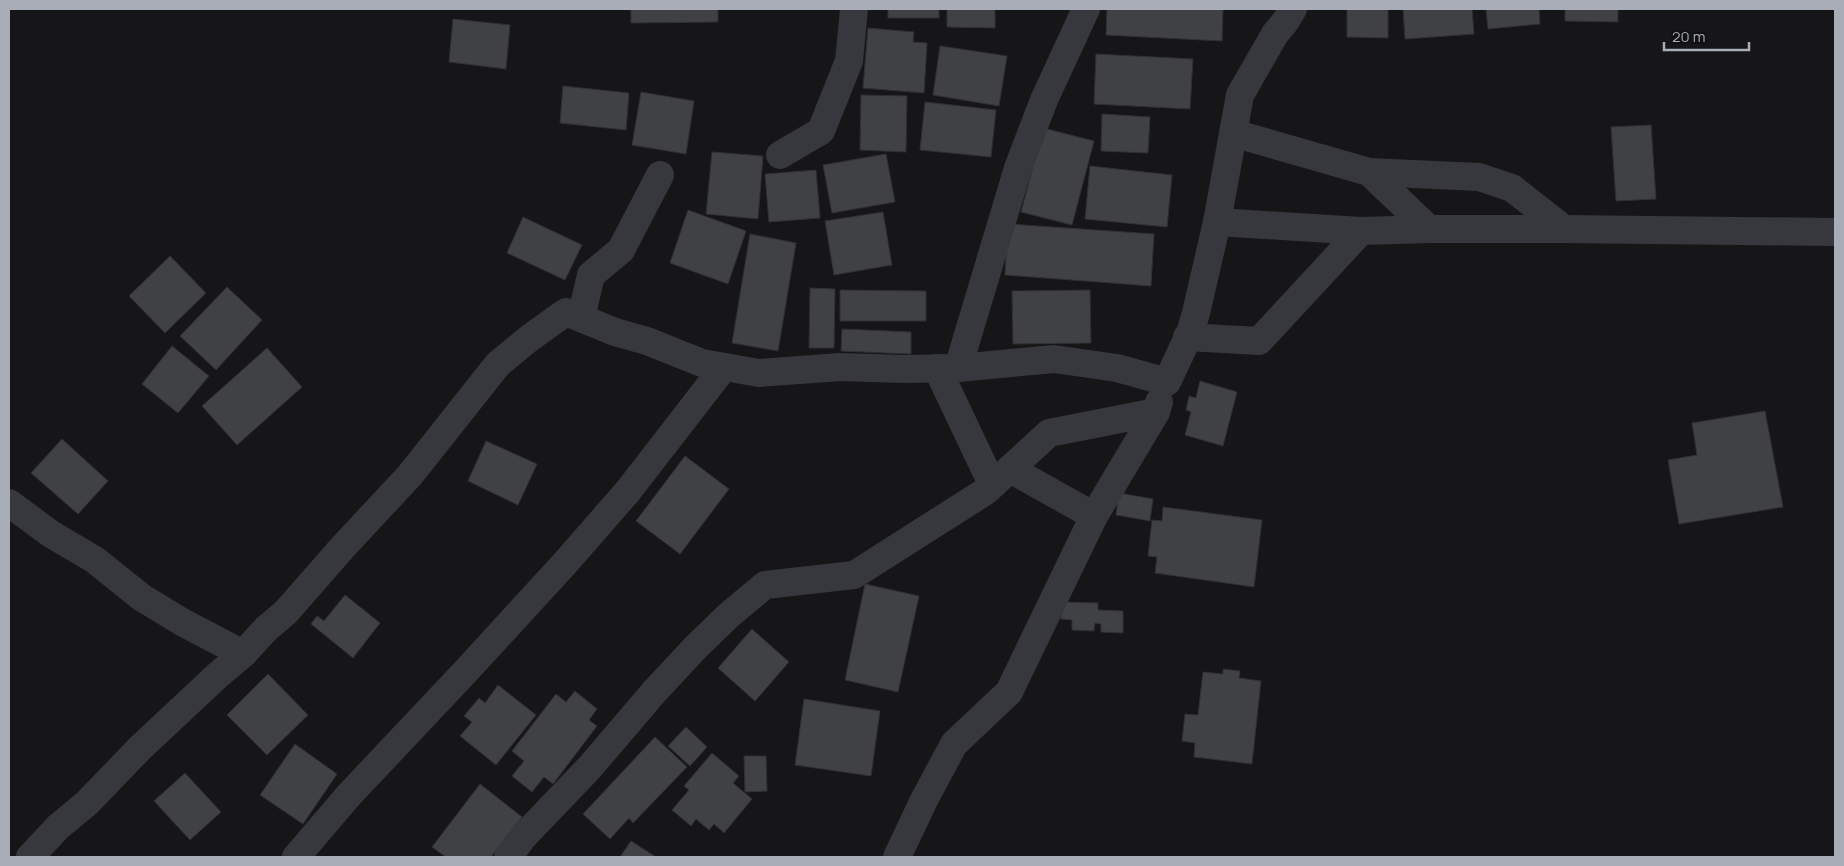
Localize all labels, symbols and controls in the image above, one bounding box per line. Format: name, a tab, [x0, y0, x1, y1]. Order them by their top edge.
scale bar	[1664, 20, 1749, 52]
text: 20 m	[1672, 26, 1705, 47]

